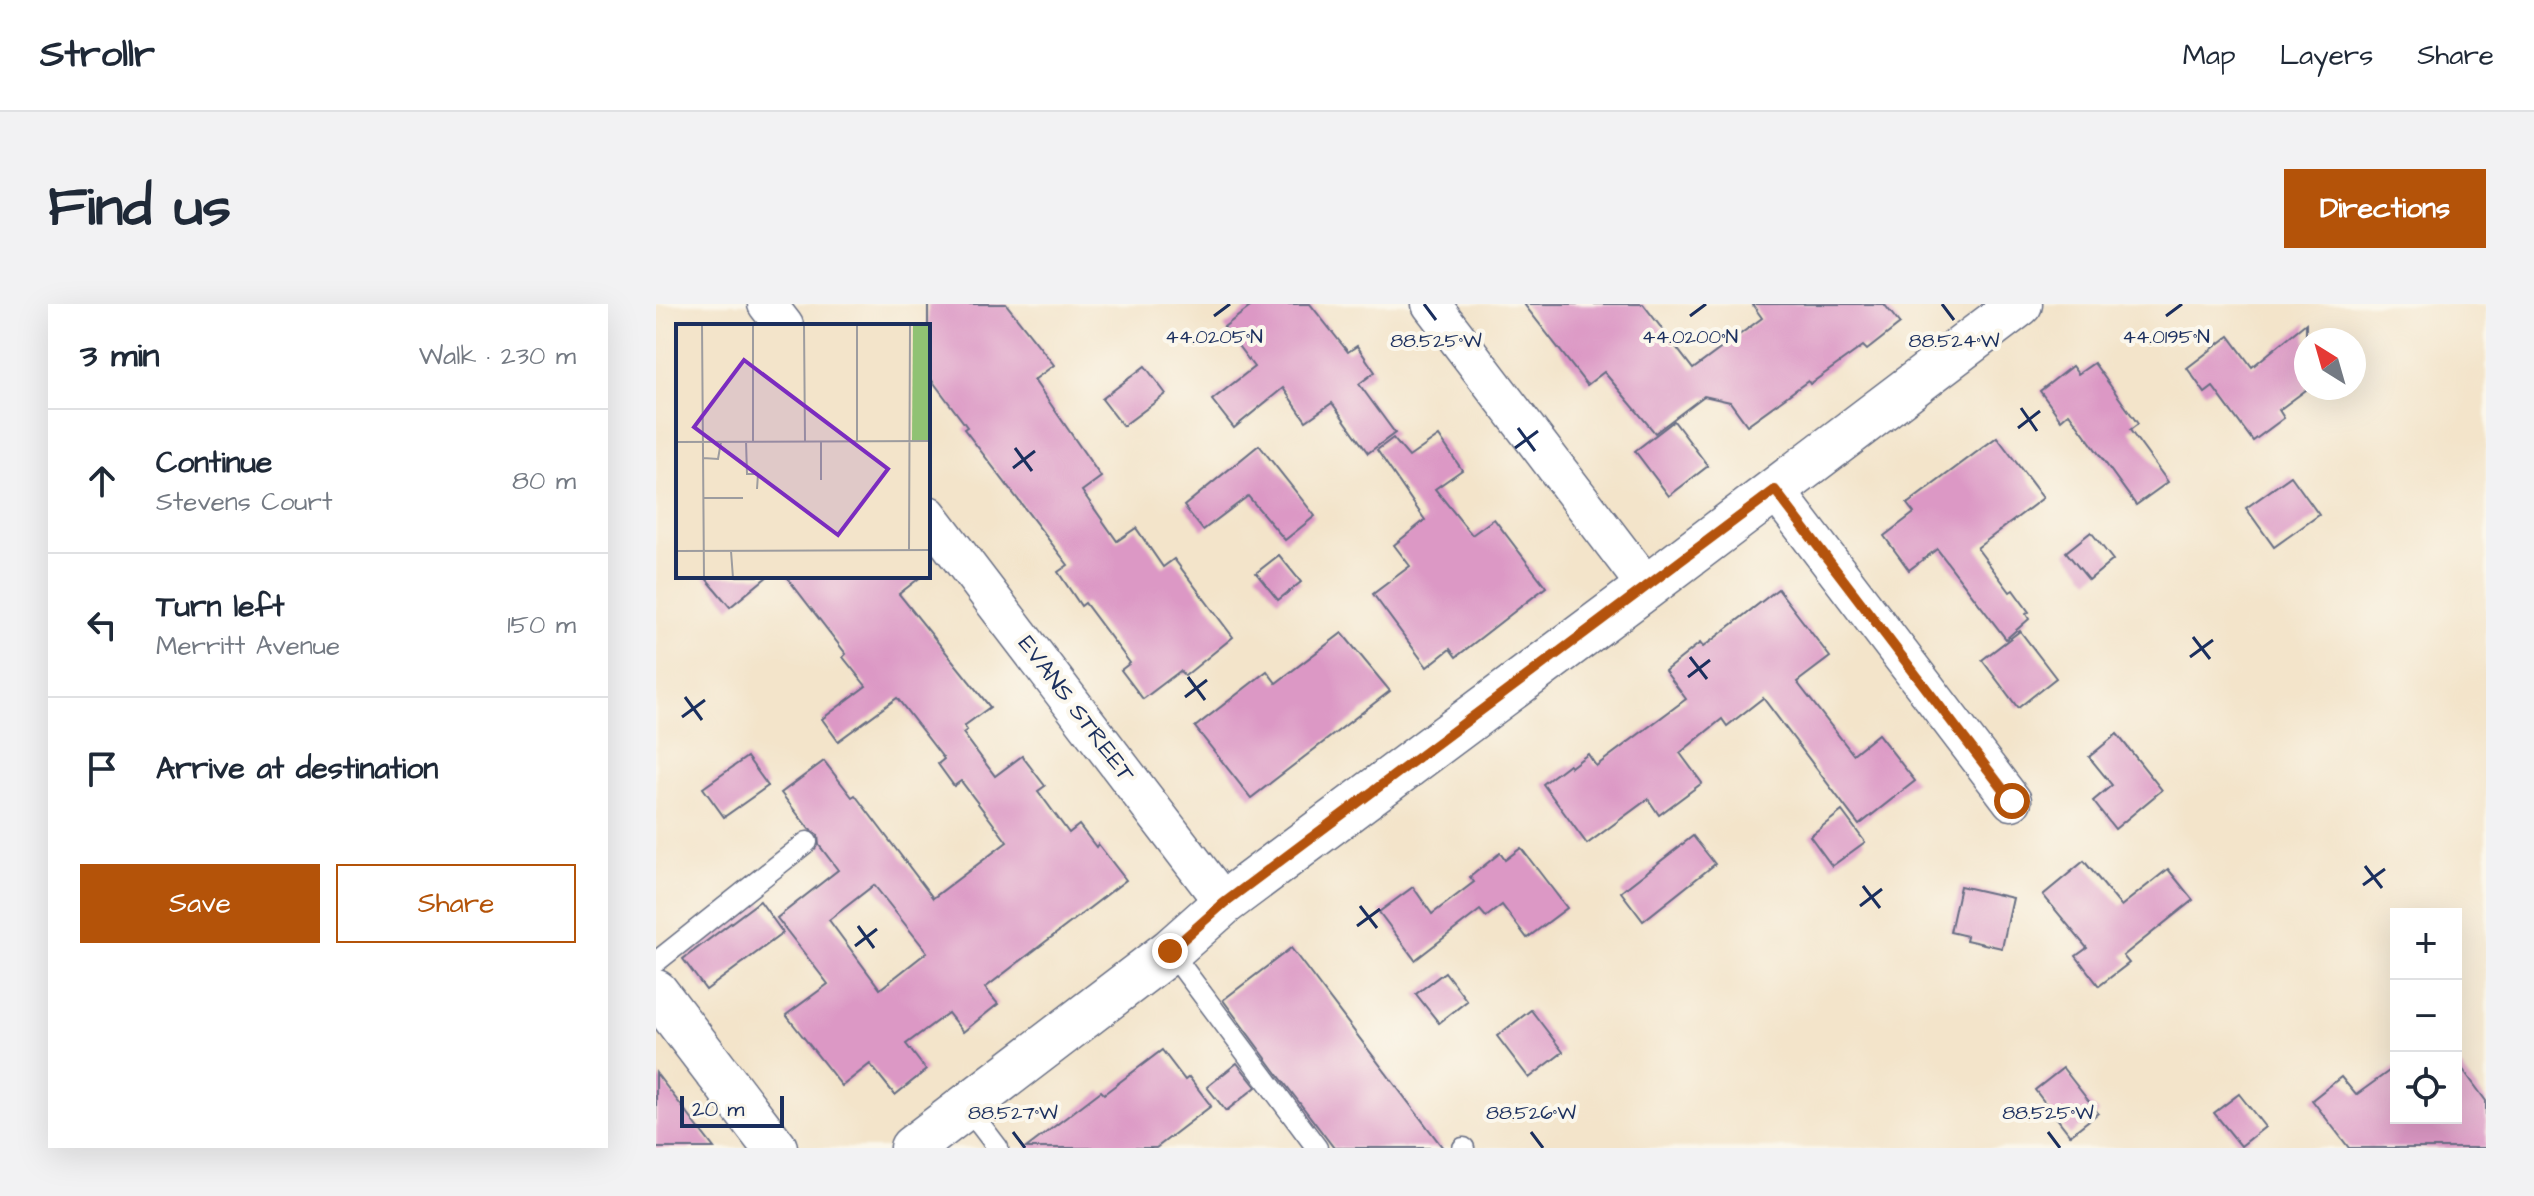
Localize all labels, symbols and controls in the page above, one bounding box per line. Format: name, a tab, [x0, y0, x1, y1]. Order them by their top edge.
text: Strollr	[40, 29, 155, 81]
text: Map	[2183, 36, 2236, 75]
text: Layers	[2280, 36, 2373, 75]
text: Share	[2417, 36, 2494, 75]
text: Find us	[48, 169, 231, 247]
button: Directions	[2284, 169, 2486, 248]
text: 44.0205°N	[1165, 323, 1263, 351]
text: 44.0200°N	[1642, 323, 1738, 351]
text: 44.0195°N	[2122, 323, 2210, 351]
inset map	[676, 324, 930, 578]
text: 88.525°W	[1390, 327, 1482, 355]
text: 88.524°W	[1908, 327, 2000, 355]
north arrow	[2294, 328, 2366, 400]
text: 3 min	[80, 332, 160, 380]
text: Walk · 230 m	[419, 338, 576, 374]
text: Continue	[156, 442, 272, 484]
icon: ahead	[80, 459, 124, 503]
text: 80 m	[512, 463, 576, 499]
text: Stevens Court	[156, 484, 332, 520]
text: Turn left	[156, 586, 284, 628]
icon: left	[80, 603, 124, 647]
text: 150 m	[507, 607, 576, 643]
text: Merritt Avenue	[156, 628, 340, 664]
street label: EVANS STREET	[1010, 629, 1142, 789]
icon: arrive	[80, 747, 124, 791]
text: Arrive at destination	[156, 748, 438, 790]
route start	[1994, 783, 2030, 819]
button: Save	[80, 864, 320, 943]
button: Share	[336, 864, 576, 943]
map controls	[2390, 908, 2462, 1124]
button: +	[2390, 908, 2462, 980]
route end	[1152, 933, 1188, 969]
button: −	[2390, 980, 2462, 1052]
button: locate	[2390, 1052, 2462, 1124]
scale bar	[680, 1092, 784, 1128]
text: 20 m	[692, 1094, 744, 1125]
text: 88.527°W	[968, 1099, 1058, 1127]
text: 88.526°W	[1486, 1099, 1576, 1127]
text: 88.525°W	[2002, 1099, 2094, 1127]

